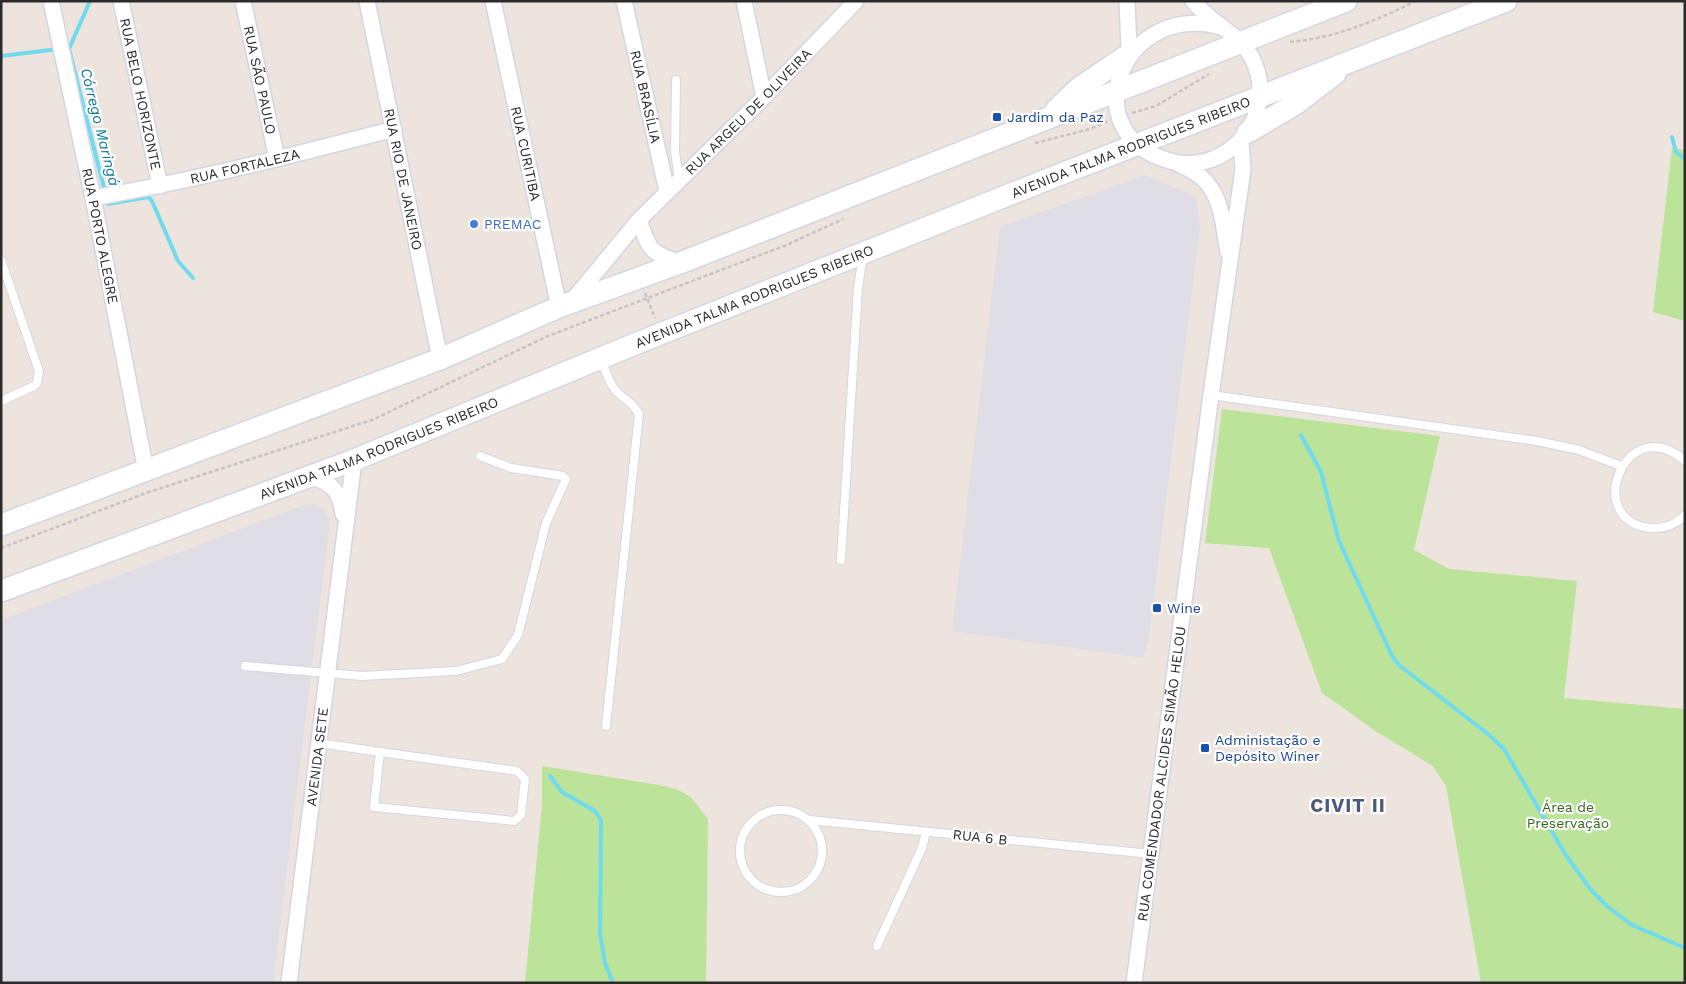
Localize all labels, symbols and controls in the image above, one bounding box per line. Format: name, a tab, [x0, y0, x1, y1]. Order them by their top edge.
street label: RUA BELO HORIZONTE	[117, 17, 164, 171]
street label: RUA SÃO PAULO	[241, 24, 280, 136]
street label: RUA ARGEU DE OLIVEIRA	[682, 45, 814, 178]
street label: RUA BRASÍLIA	[627, 49, 664, 145]
water label: Córrego Maringá	[77, 66, 123, 188]
street label: AVENIDA TALMA RODRIGUES RIBEIRO	[1009, 93, 1253, 201]
street label: RUA CURITIBA	[508, 105, 544, 202]
street label: RUA RIO DE JANEIRO	[381, 107, 426, 252]
place label: Jardim da Paz	[1007, 109, 1104, 125]
marker: Jardim da Paz	[991, 111, 1003, 123]
street label: RUA FORTALEZA	[188, 145, 301, 187]
street label: RUA PORTO ALEGRE	[79, 167, 121, 305]
place label: PREMAC	[484, 216, 541, 232]
marker: PREMAC	[468, 218, 480, 230]
street label: AVENIDA TALMA RODRIGUES RIBEIRO	[633, 242, 876, 351]
street label: AVENIDA TALMA RODRIGUES RIBEIRO	[257, 393, 501, 502]
place label: Wine	[1167, 600, 1201, 616]
marker: Wine	[1151, 602, 1163, 614]
street label: RUA COMENDADOR ALCIDES SIMÃO HELOU	[1134, 625, 1189, 922]
street label: AVENIDA SETE	[303, 706, 331, 807]
place label: Administação e Depósito Winer	[1215, 732, 1321, 764]
marker: Administação e Depósito Winer	[1199, 742, 1211, 754]
district label: CIVIT II	[1310, 794, 1386, 817]
park label: Área de Preservação	[1527, 799, 1609, 831]
street label: RUA 6 B	[952, 826, 1008, 848]

